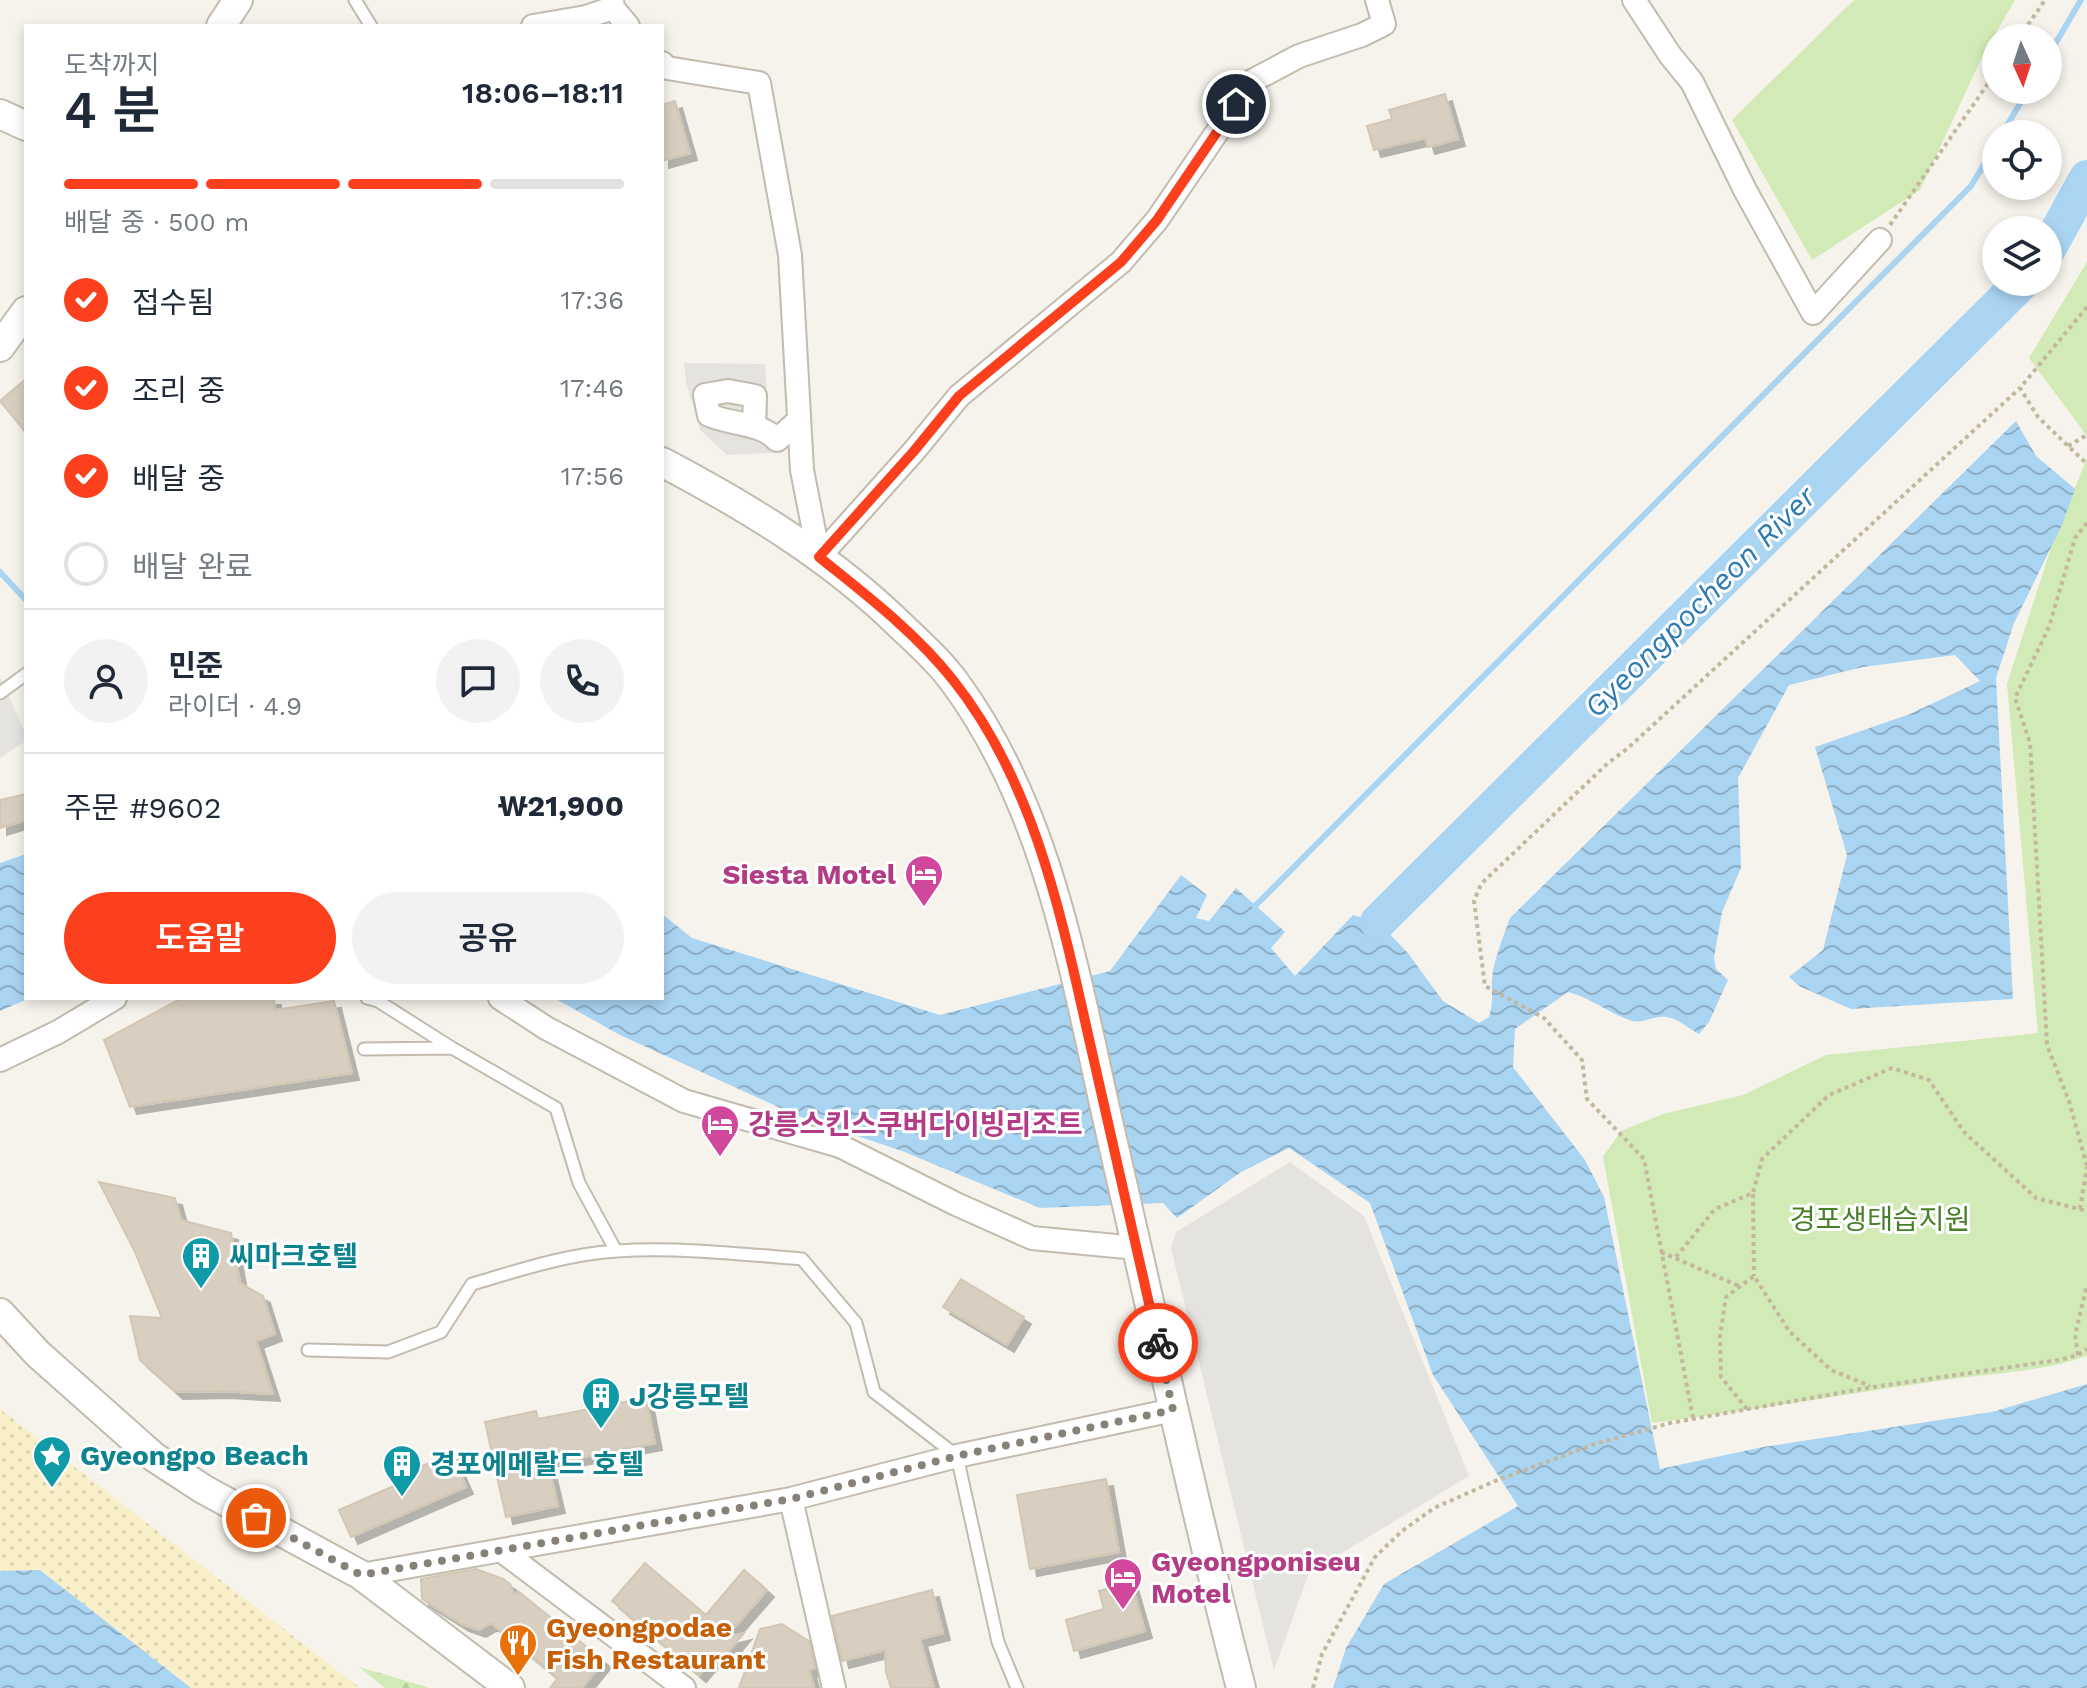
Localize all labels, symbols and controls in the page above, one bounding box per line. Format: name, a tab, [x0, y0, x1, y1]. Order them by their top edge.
north arrow	[1982, 24, 2062, 104]
map controls	[1982, 24, 2062, 296]
text: 도착까지	[64, 50, 160, 80]
pin	[1202, 70, 1270, 138]
text: 18:06–18:11	[462, 75, 624, 110]
text: 4 분	[64, 80, 161, 141]
icon: home	[1214, 82, 1258, 126]
button: locate	[1982, 120, 2062, 200]
text: 배달 중 · 500 m	[64, 207, 249, 237]
button: layers	[1982, 216, 2062, 296]
icon: check	[64, 278, 108, 322]
text: 접수됨	[132, 285, 215, 320]
text: 17:36	[561, 285, 624, 315]
icon: check	[64, 366, 108, 410]
text: 조리 중	[132, 373, 225, 408]
text: 17:46	[560, 373, 624, 403]
icon: check	[64, 454, 108, 498]
text: 배달 중	[132, 461, 225, 496]
text: 17:56	[561, 461, 624, 491]
water label: Gyeongpocheon River	[1577, 478, 1823, 724]
text: 배달 완료	[132, 549, 253, 584]
button: person	[64, 639, 148, 723]
button: chat	[436, 639, 520, 723]
button: phone	[540, 639, 624, 723]
text: 민준	[168, 648, 223, 683]
text: 라이더 · 4.9	[168, 691, 302, 721]
text: ₩21,900	[497, 788, 624, 823]
text: 주문 #9602	[64, 790, 222, 825]
hotel icon: Siesta Motel	[903, 853, 945, 908]
place label: Siesta Motel	[723, 858, 897, 891]
button: 도움말	[64, 892, 336, 984]
button: 공유	[352, 892, 624, 984]
hotel icon: 강릉스킨스쿠버다이빙리조트	[699, 1103, 741, 1158]
place label: 강릉스킨스쿠버다이빙리조트	[748, 1108, 1083, 1141]
park label: 경포생태습지원	[1790, 1203, 1970, 1236]
building icon: 씨마크호텔	[180, 1235, 222, 1290]
place label: 씨마크호텔	[229, 1240, 358, 1273]
courier	[1118, 1303, 1198, 1383]
icon: bike	[1136, 1321, 1180, 1365]
building icon: J강릉모텔	[580, 1375, 622, 1430]
place label: J강릉모텔	[629, 1380, 749, 1413]
place icon: Gyeongpo Beach	[31, 1434, 73, 1489]
place label: Gyeongpo Beach	[80, 1439, 309, 1472]
building icon: 경포에메랄드 호텔	[381, 1443, 423, 1498]
place label: 경포에메랄드 호텔	[430, 1448, 644, 1481]
pin	[222, 1484, 290, 1552]
icon: bag	[234, 1496, 278, 1540]
place label: Gyeongponiseu Motel	[1151, 1545, 1361, 1610]
hotel icon: Gyeongponiseu Motel	[1102, 1556, 1144, 1611]
place label: Gyeongpodae Fish Restaurant	[546, 1611, 765, 1676]
restaurant icon: Gyeongpodae Fish Restaurant	[497, 1622, 539, 1677]

